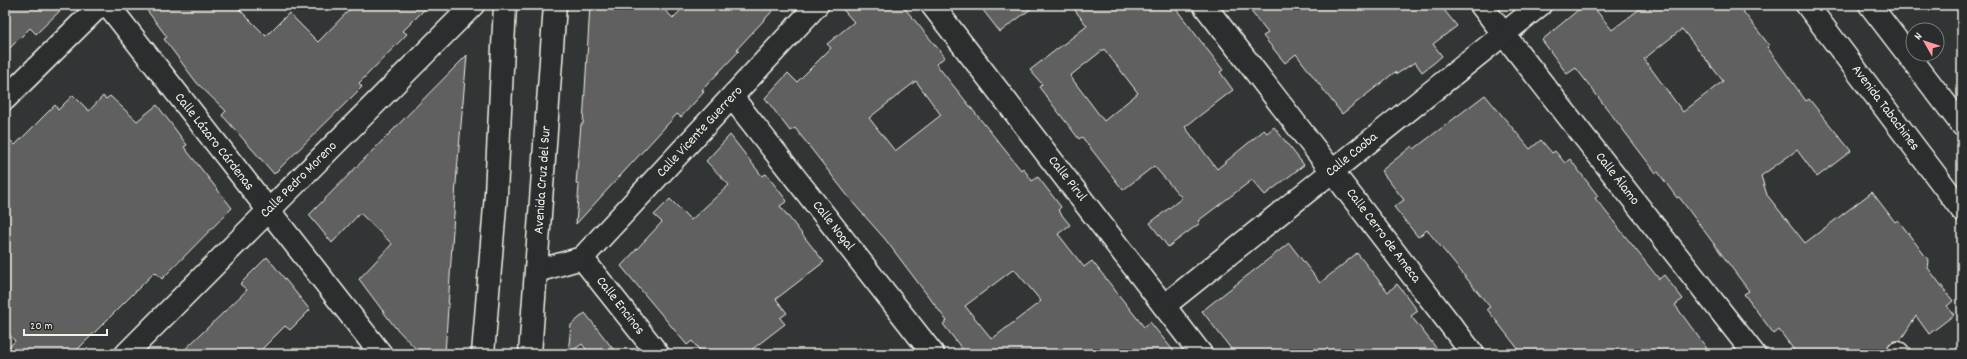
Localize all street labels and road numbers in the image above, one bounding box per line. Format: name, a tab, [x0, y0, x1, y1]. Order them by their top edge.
street label: Avenida Tabachines	[1846, 61, 1924, 155]
street label: Calle Vicente Guerrero	[652, 82, 748, 182]
street label: Calle Lázaro Cárdenas	[169, 89, 259, 195]
street label: Avenida Cruz del Sur	[529, 124, 557, 235]
street label: Calle Caoba	[1322, 127, 1383, 182]
street label: Calle Pedro Moreno	[256, 137, 342, 223]
street label: Calle Álamo	[1590, 148, 1644, 210]
street label: Calle Pirul	[1043, 152, 1092, 207]
street label: Calle Cerro de Ameca	[1341, 184, 1426, 288]
street label: Calle Nogal	[807, 197, 859, 256]
street label: Calle Encinos	[591, 273, 649, 339]

